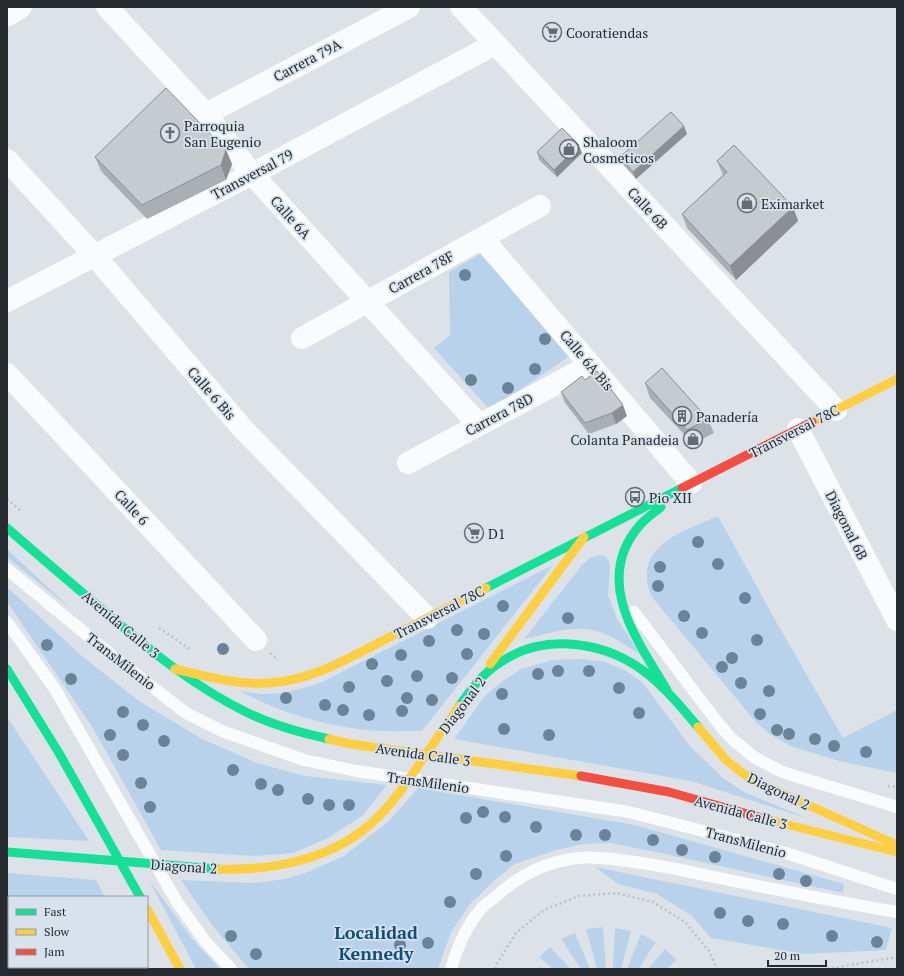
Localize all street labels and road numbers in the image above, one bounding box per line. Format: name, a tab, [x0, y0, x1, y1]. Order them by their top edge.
street label: Carrera 79A	[270, 34, 345, 86]
street label: Transversal 79	[208, 144, 296, 204]
street label: Calle 6B	[624, 183, 672, 233]
street label: Calle 6A	[267, 191, 316, 243]
street label: Carrera 78F	[385, 246, 457, 298]
street label: Calle 6A Bis	[556, 326, 618, 394]
street label: Calle 6 Bis	[184, 362, 240, 424]
street label: Carrera 78D	[462, 388, 536, 440]
street label: Transversal 78C	[746, 400, 842, 462]
street label: Calle 6	[111, 485, 154, 529]
street label: Diagonal 6B	[821, 487, 873, 563]
street label: Transversal 78C	[391, 581, 487, 643]
street label: Avenida Calle 3	[78, 586, 164, 662]
street label: TransMilenio	[82, 628, 160, 694]
street label: Diagonal 2	[434, 673, 490, 737]
street label: Avenida Calle 3	[374, 738, 472, 770]
street label: TransMilenio	[386, 767, 471, 797]
street label: Diagonal 2	[745, 768, 813, 814]
street label: Avenida Calle 3	[692, 790, 790, 834]
street label: TransMilenio	[703, 822, 789, 862]
street label: Diagonal 2	[150, 854, 218, 878]

